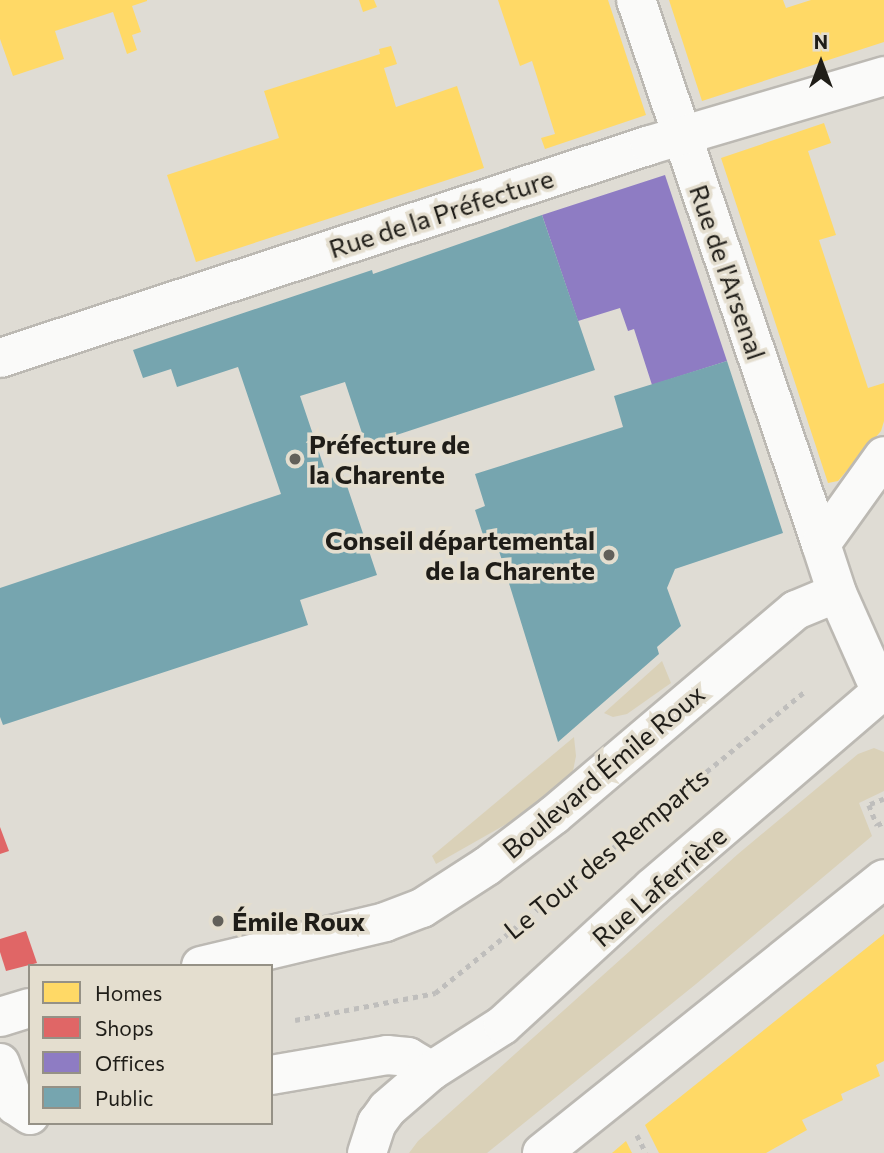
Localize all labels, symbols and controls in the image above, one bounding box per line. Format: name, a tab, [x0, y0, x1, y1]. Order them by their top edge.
north arrow	[786, 28, 856, 98]
text: N	[814, 30, 828, 53]
street label: Rue de la Préfecture	[325, 162, 557, 264]
street label: Rue de l'Arsenal	[683, 180, 773, 364]
place label: Préfecture de la Charente	[309, 428, 470, 490]
marker: Préfecture de la Charente	[287, 451, 303, 467]
place label: Conseil départemental de la Charente	[325, 524, 595, 586]
marker: Conseil départemental de la Charente	[601, 547, 617, 563]
street label: Boulevard Émile Roux	[496, 677, 710, 865]
street label: Le Tour des Remparts	[497, 761, 715, 945]
street label: Rue Laferrière	[586, 819, 732, 953]
place label: Émile Roux	[232, 905, 365, 937]
marker: Émile Roux	[210, 913, 226, 929]
legend	[28, 964, 273, 1125]
text: Homes	[95, 980, 162, 1005]
text: Shops	[95, 1015, 154, 1040]
text: Offices	[95, 1050, 165, 1075]
text: Public	[95, 1085, 153, 1110]

